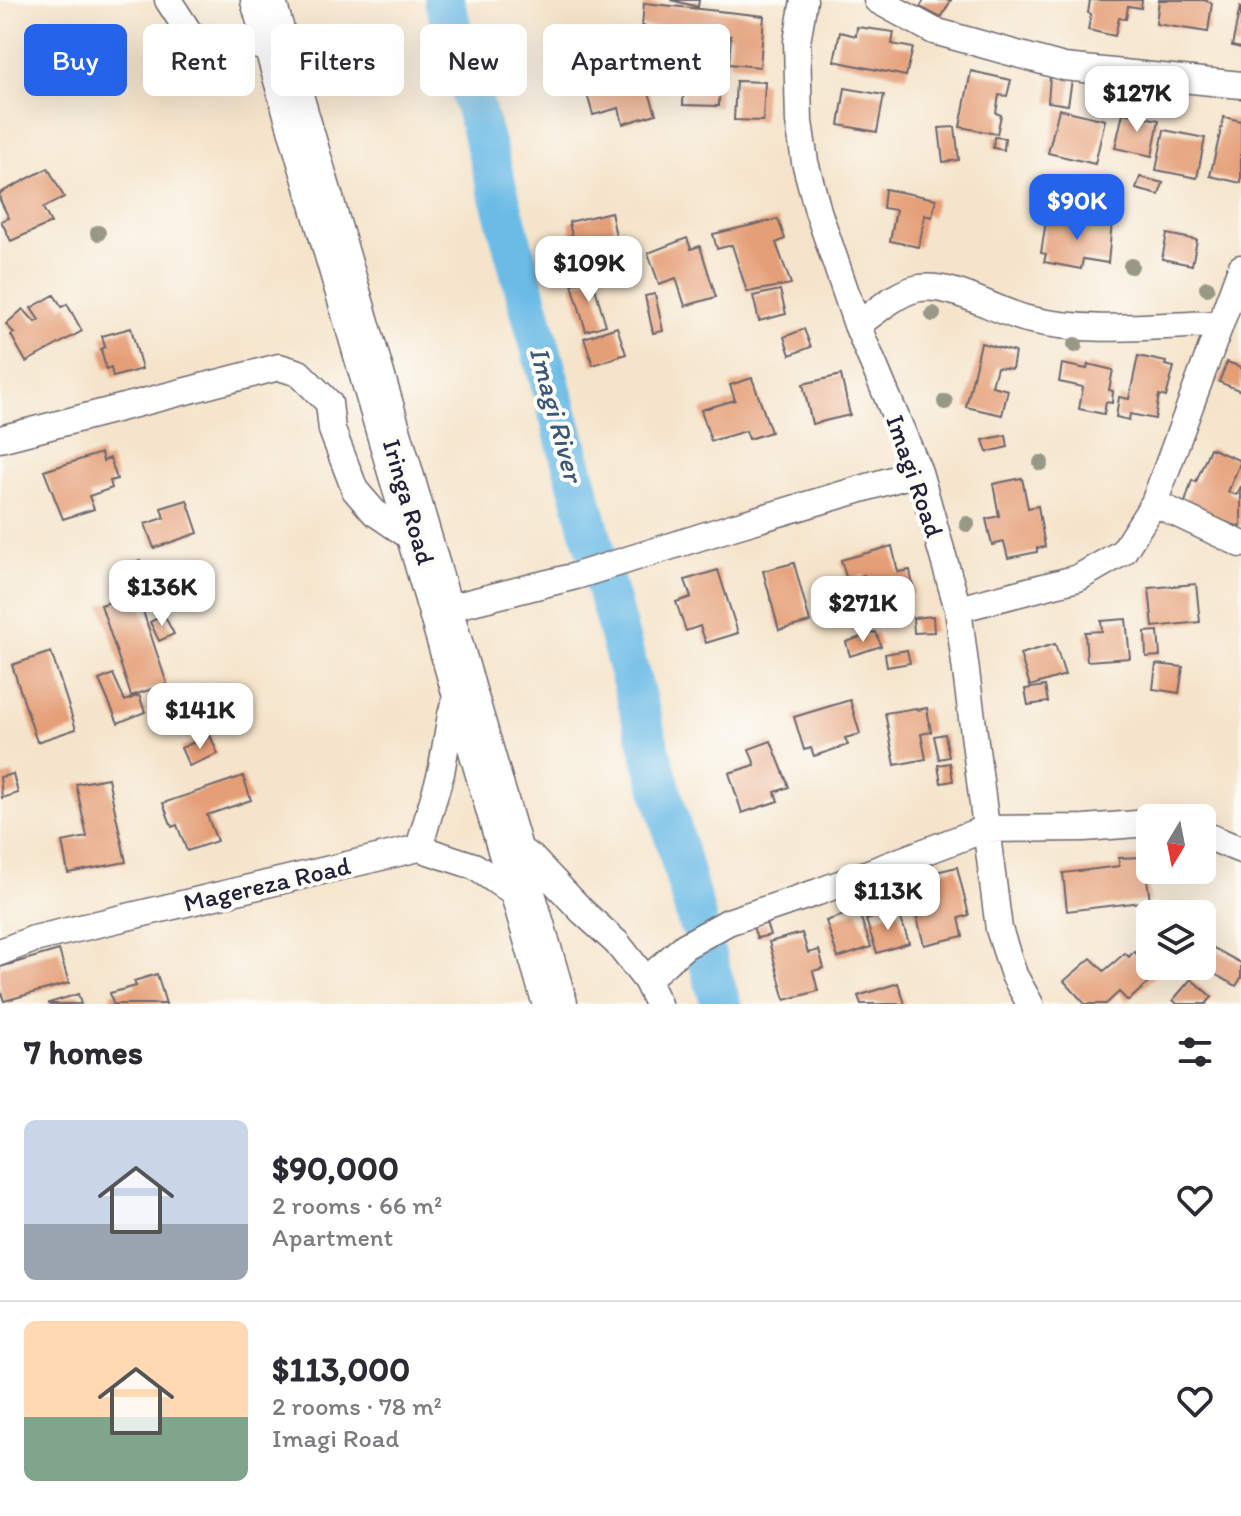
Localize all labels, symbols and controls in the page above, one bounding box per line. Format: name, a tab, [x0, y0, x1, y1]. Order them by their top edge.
chip: Buy	[24, 24, 127, 96]
chip: Rent	[143, 24, 255, 96]
chip: Filters	[271, 24, 404, 96]
chip: New	[420, 24, 527, 96]
chip: Apartment	[543, 24, 730, 96]
pin: $127K	[1081, 66, 1193, 134]
text: $127K	[1103, 76, 1171, 108]
pin: $90K	[1030, 174, 1124, 242]
text: $90K	[1047, 184, 1107, 216]
pin: $109K	[533, 236, 645, 304]
text: $109K	[553, 246, 625, 278]
water label: Imagi River	[523, 343, 592, 488]
street label: Imagi Road	[879, 411, 951, 541]
street label: Iringa Road	[376, 435, 442, 569]
pin: $136K	[106, 560, 218, 628]
text: $136K	[127, 570, 197, 602]
pin: $271K	[807, 576, 919, 644]
text: $271K	[829, 586, 897, 618]
pin: $141K	[144, 683, 256, 751]
text: $141K	[165, 693, 235, 725]
north arrow	[1136, 804, 1216, 884]
map controls	[1136, 804, 1216, 980]
street label: Magereza Road	[180, 849, 354, 919]
pin: $113K	[832, 864, 944, 932]
text: $113K	[854, 874, 922, 906]
button: layers	[1136, 900, 1216, 980]
icon: filters	[1173, 1030, 1217, 1074]
text: 7 homes	[24, 1032, 143, 1073]
text: $90,000	[272, 1148, 399, 1189]
icon: home	[88, 1152, 184, 1248]
icon: heart	[1173, 1178, 1217, 1222]
text: 2 rooms · 66 m²	[272, 1189, 442, 1221]
text: Apartment	[272, 1221, 393, 1253]
text: $113,000	[272, 1349, 410, 1390]
icon: home	[88, 1353, 184, 1449]
icon: heart	[1173, 1379, 1217, 1423]
text: 2 rooms · 78 m²	[272, 1390, 442, 1422]
text: Imagi Road	[272, 1422, 399, 1454]

